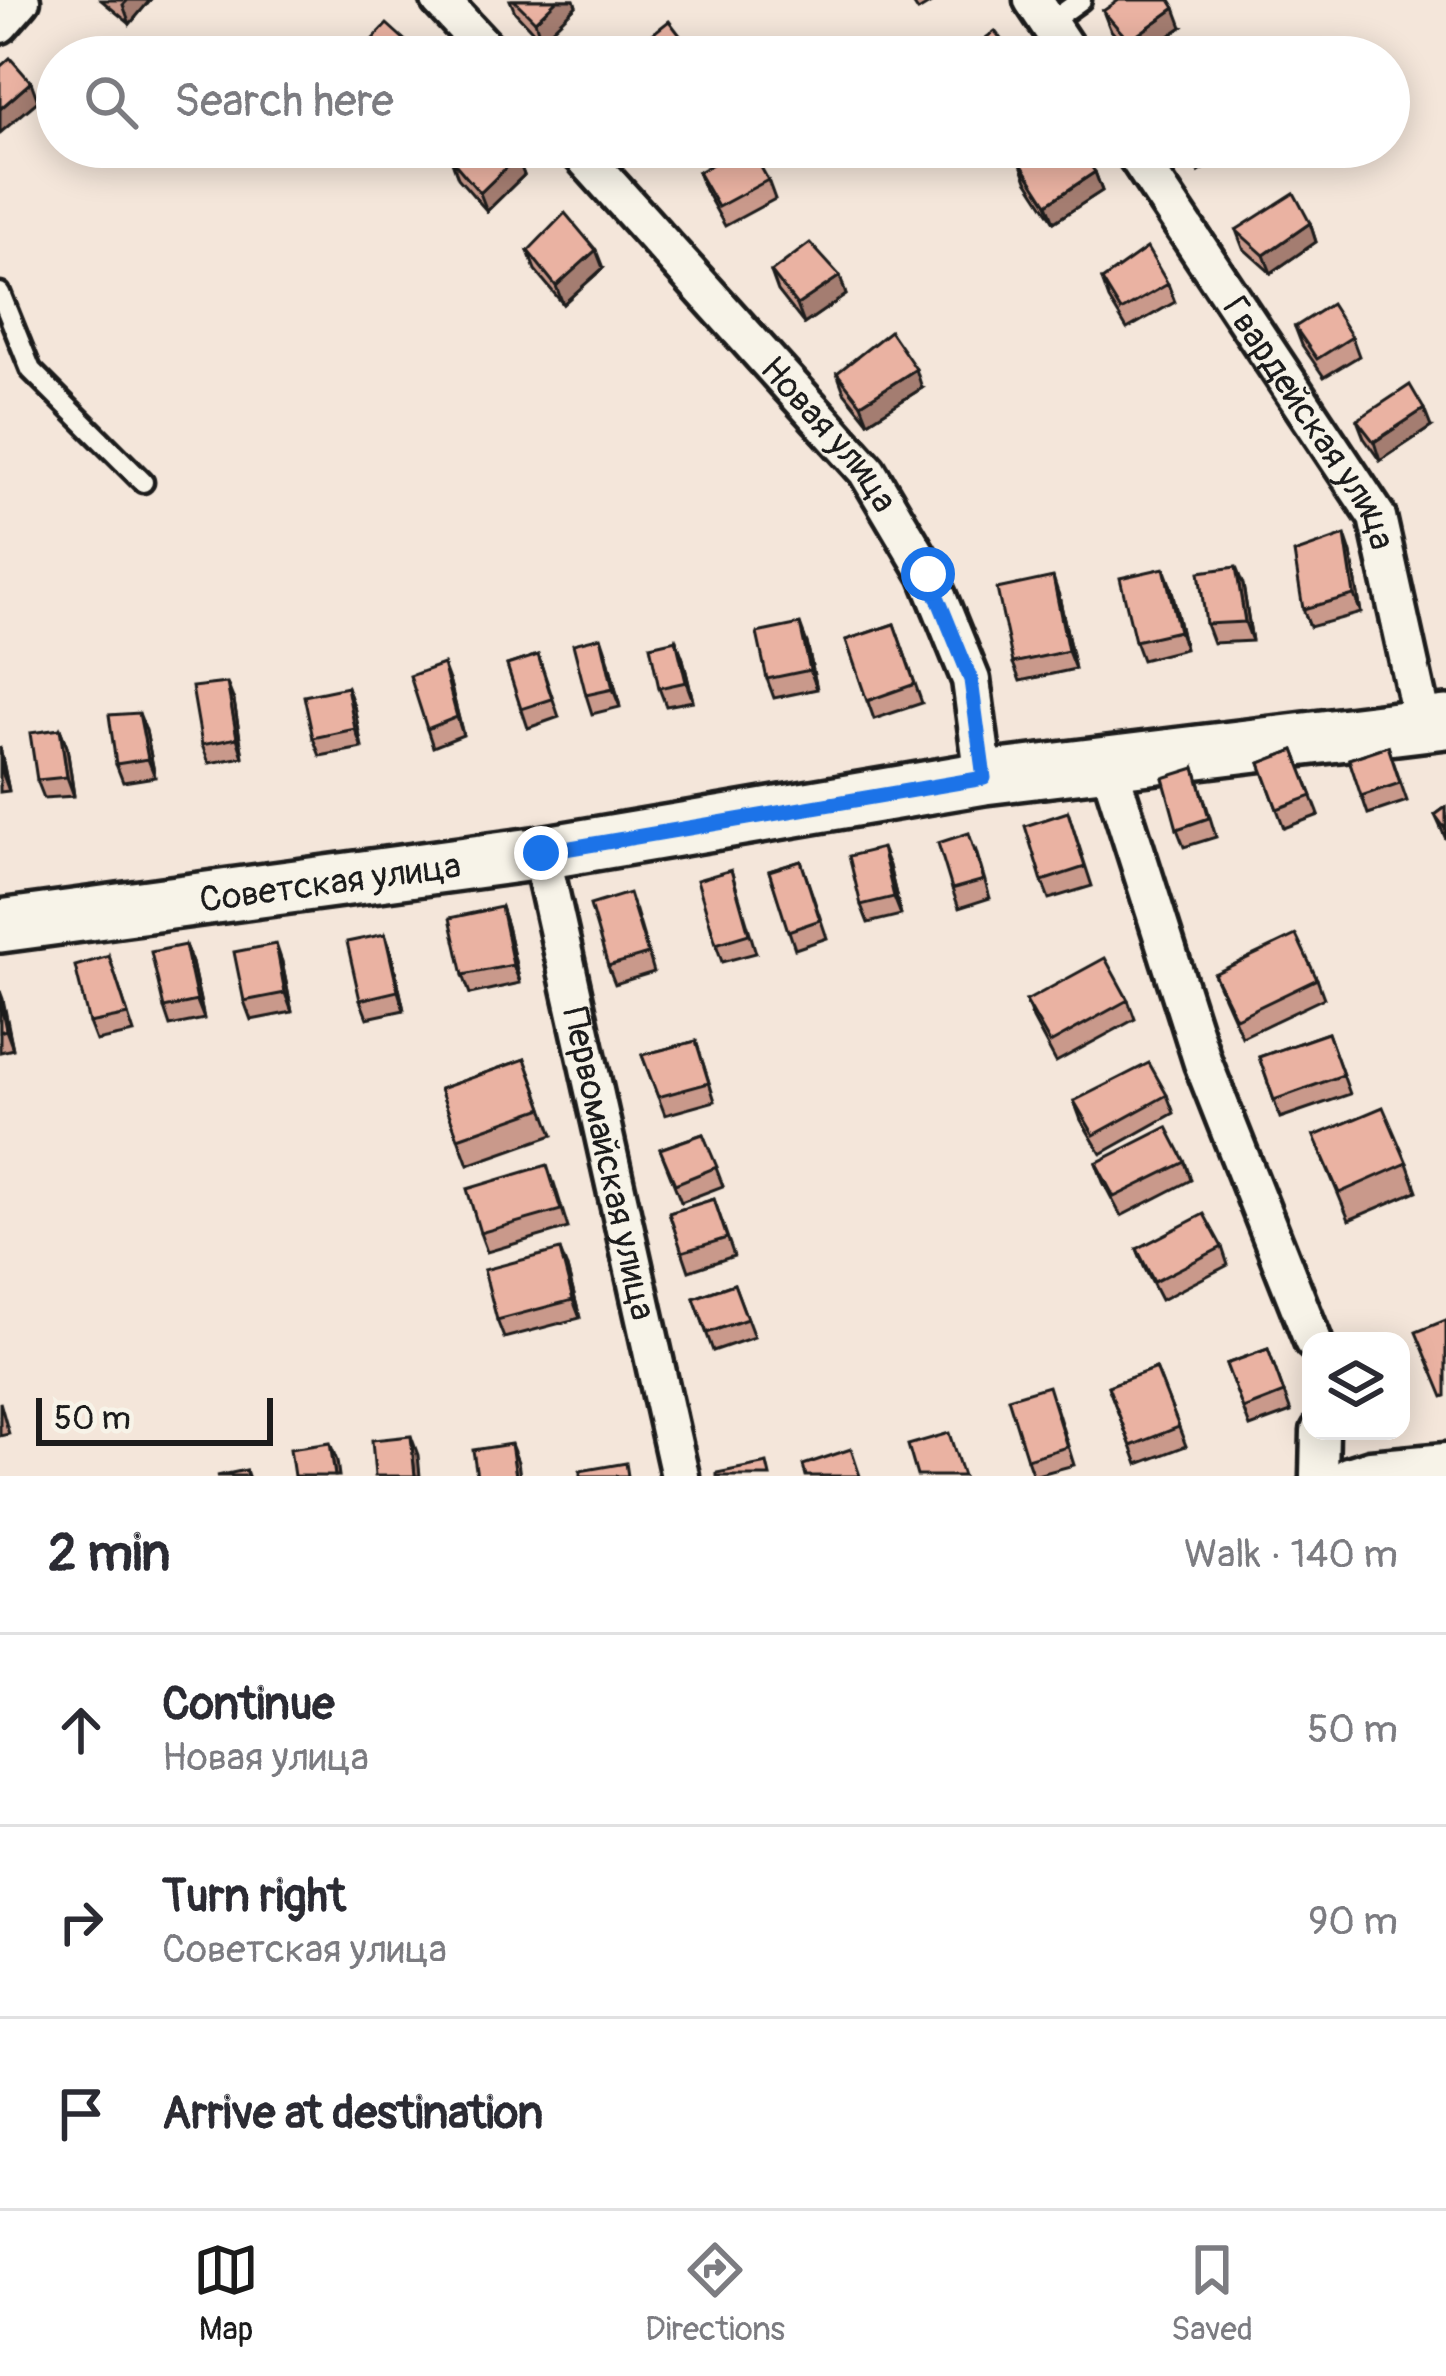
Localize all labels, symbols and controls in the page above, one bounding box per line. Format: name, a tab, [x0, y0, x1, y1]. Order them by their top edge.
search box	[36, 36, 1410, 168]
icon: search	[78, 69, 144, 135]
text: Search here	[174, 74, 394, 130]
street label: Гвардейская улица	[1213, 288, 1404, 554]
street label: Новая улица	[750, 347, 907, 521]
route start	[901, 547, 955, 601]
route end	[514, 826, 568, 880]
street label: Советская улица	[197, 843, 464, 923]
street label: Первомайская улица	[552, 1003, 666, 1324]
map controls	[1302, 1332, 1410, 1440]
button: layers	[1302, 1332, 1410, 1440]
scale bar	[36, 1392, 273, 1445]
text: 50 m	[54, 1398, 131, 1439]
text: 2 min	[48, 1522, 170, 1586]
text: Walk · 140 m	[1184, 1530, 1398, 1579]
text: Continue	[162, 1677, 335, 1733]
icon: ahead	[48, 1697, 114, 1763]
text: 50 m	[1307, 1705, 1398, 1754]
text: Новая улица	[162, 1733, 369, 1782]
text: Turn right	[162, 1869, 346, 1925]
icon: right	[48, 1889, 114, 1955]
text: 90 m	[1308, 1897, 1398, 1946]
text: Советская улица	[162, 1925, 447, 1974]
icon: arrive	[48, 2081, 114, 2147]
text: Arrive at destination	[162, 2086, 543, 2142]
tab: Map	[193, 2237, 259, 2350]
tab: Directions	[645, 2237, 785, 2350]
tab: Saved	[1171, 2237, 1253, 2350]

